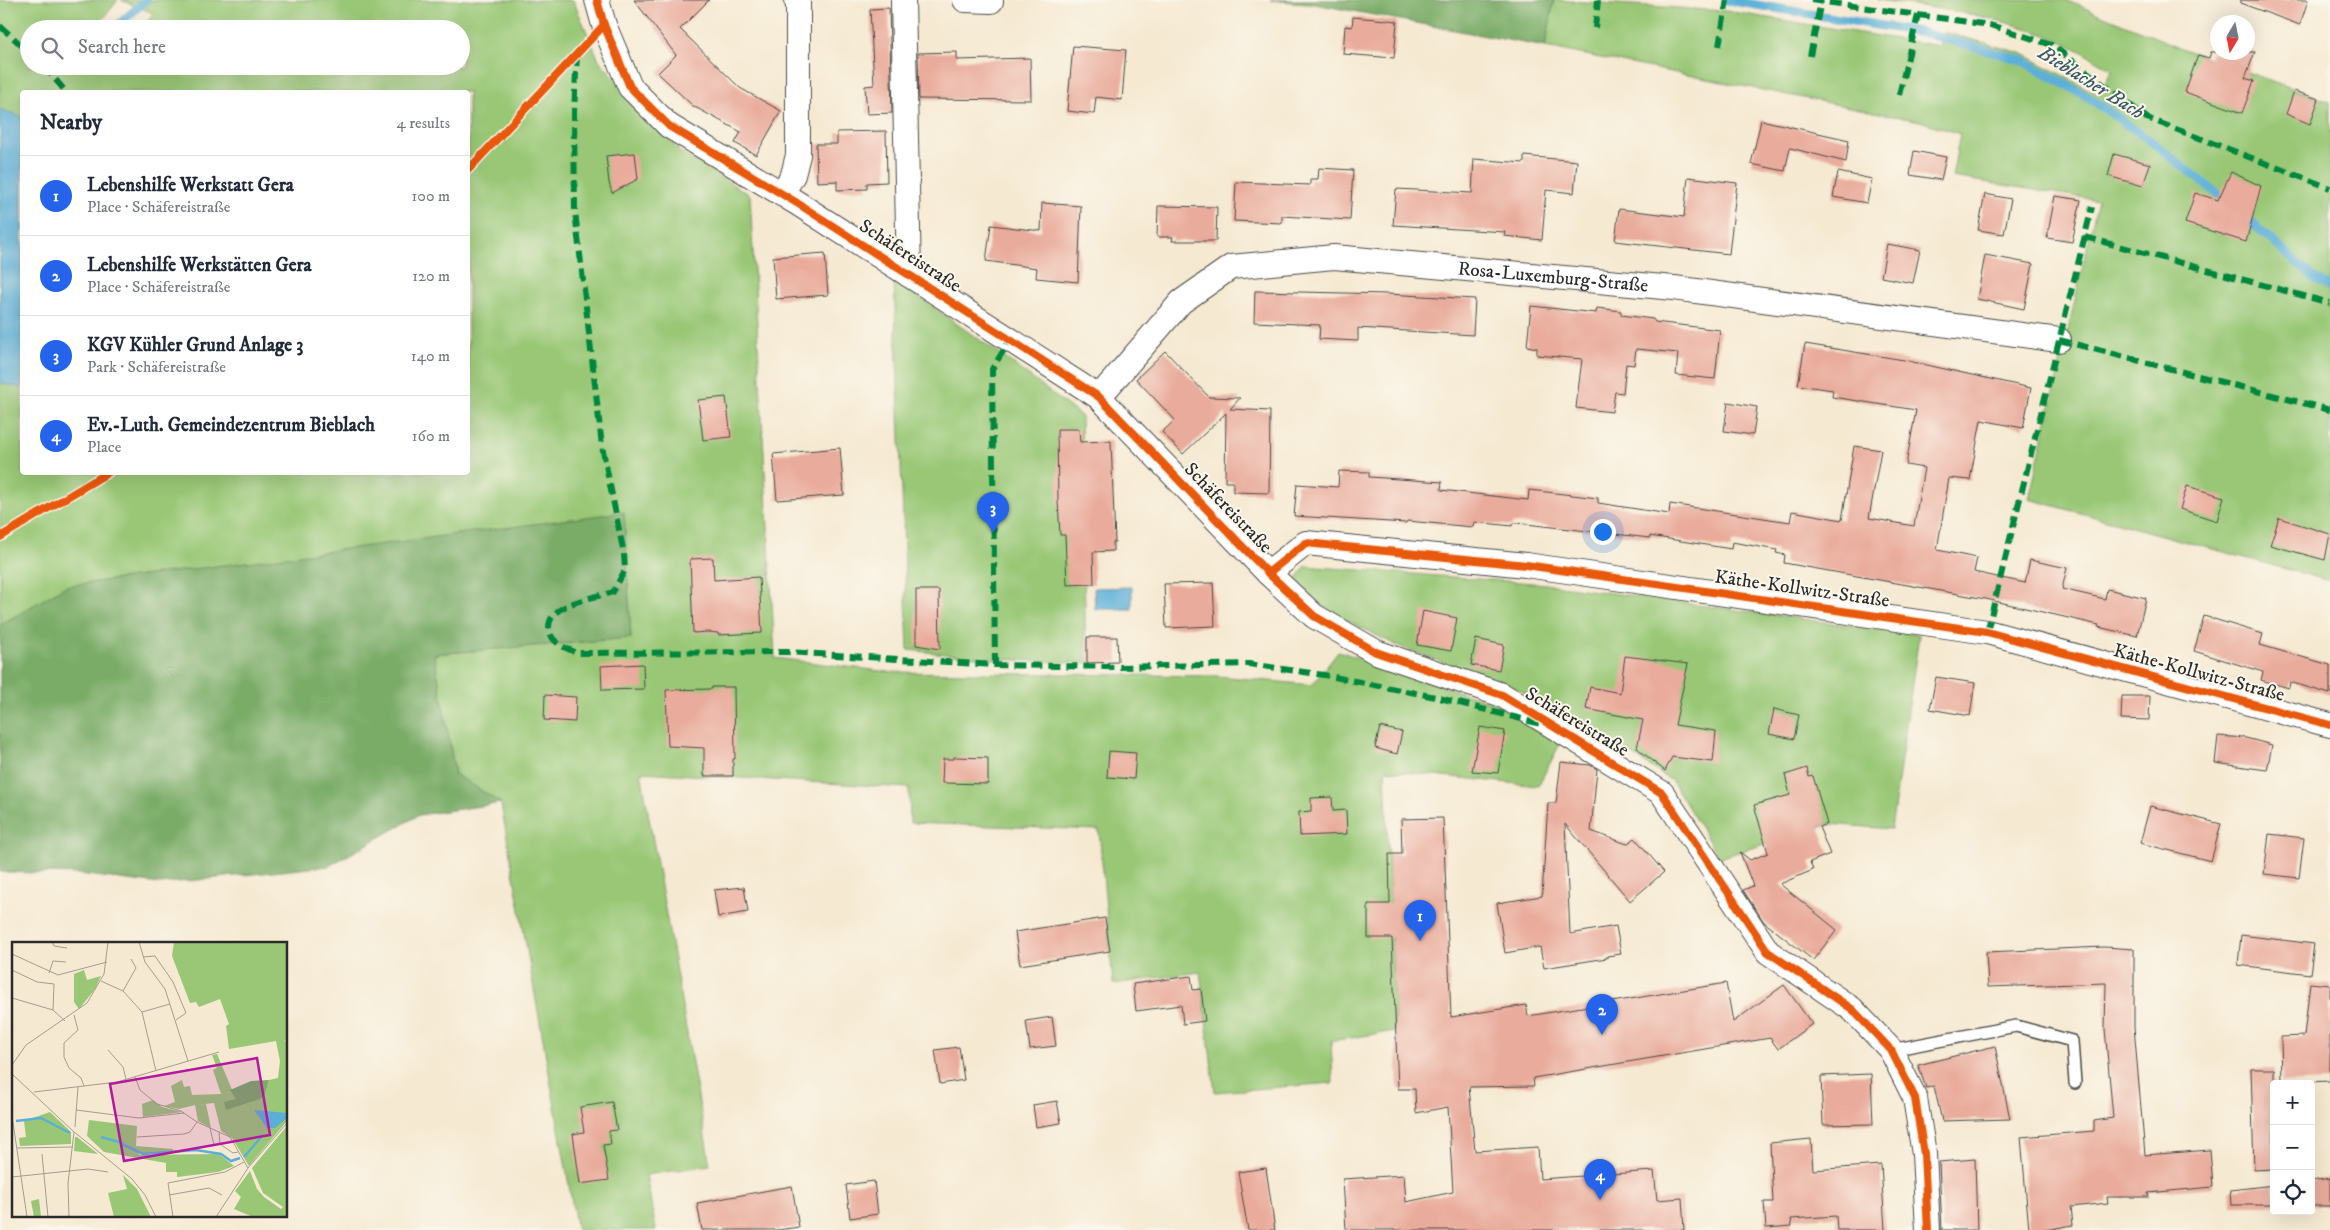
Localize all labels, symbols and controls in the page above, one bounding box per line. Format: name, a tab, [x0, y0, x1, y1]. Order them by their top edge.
north arrow	[2210, 15, 2255, 60]
search box	[20, 20, 470, 75]
icon: search	[38, 34, 66, 62]
text: Search here	[78, 36, 166, 59]
water label: Bieblacher Bach	[2033, 40, 2148, 125]
text: Nearby	[40, 110, 102, 136]
text: 4 results	[397, 113, 450, 133]
text: Lebenshilfe Werkstatt Gera	[87, 174, 294, 197]
text: 1	[53, 186, 59, 206]
text: 100 m	[412, 186, 450, 206]
text: Place · Schäfereistraße	[87, 197, 230, 217]
street label: Schäfereistraße	[855, 215, 965, 298]
text: Lebenshilfe Werkstätten Gera	[87, 254, 312, 277]
street label: Rosa-Luxemburg-Straße	[1457, 257, 1649, 297]
text: 2	[52, 266, 60, 286]
text: 120 m	[412, 266, 450, 286]
text: Place · Schäfereistraße	[87, 277, 230, 297]
text: KGV Kühler Grund Anlage 3	[87, 334, 303, 357]
text: 3	[53, 346, 59, 366]
text: 140 m	[411, 346, 450, 366]
text: Park · Schäfereistraße	[87, 357, 226, 377]
text: Ev.-Luth. Gemeindezentrum Bieblach	[87, 414, 375, 437]
text: 4	[51, 426, 61, 446]
text: 160 m	[412, 426, 450, 446]
text: Place	[87, 437, 121, 457]
street label: Schäfereistraße	[1179, 458, 1277, 558]
pin: 3	[977, 492, 1009, 533]
your location	[1590, 519, 1616, 545]
street label: Käthe-Kollwitz-Straße	[1713, 565, 1891, 613]
street label: Käthe-Kollwitz-Straße	[2111, 639, 2287, 707]
street label: Schäfereistraße	[1521, 682, 1633, 762]
pin: 1	[1404, 900, 1436, 941]
inset map	[12, 942, 288, 1218]
pin: 2	[1586, 994, 1618, 1035]
map controls	[2270, 1080, 2315, 1215]
button: +	[2270, 1080, 2315, 1125]
button: −	[2270, 1125, 2315, 1170]
pin: 4	[1584, 1159, 1616, 1200]
button: locate	[2270, 1170, 2315, 1215]

